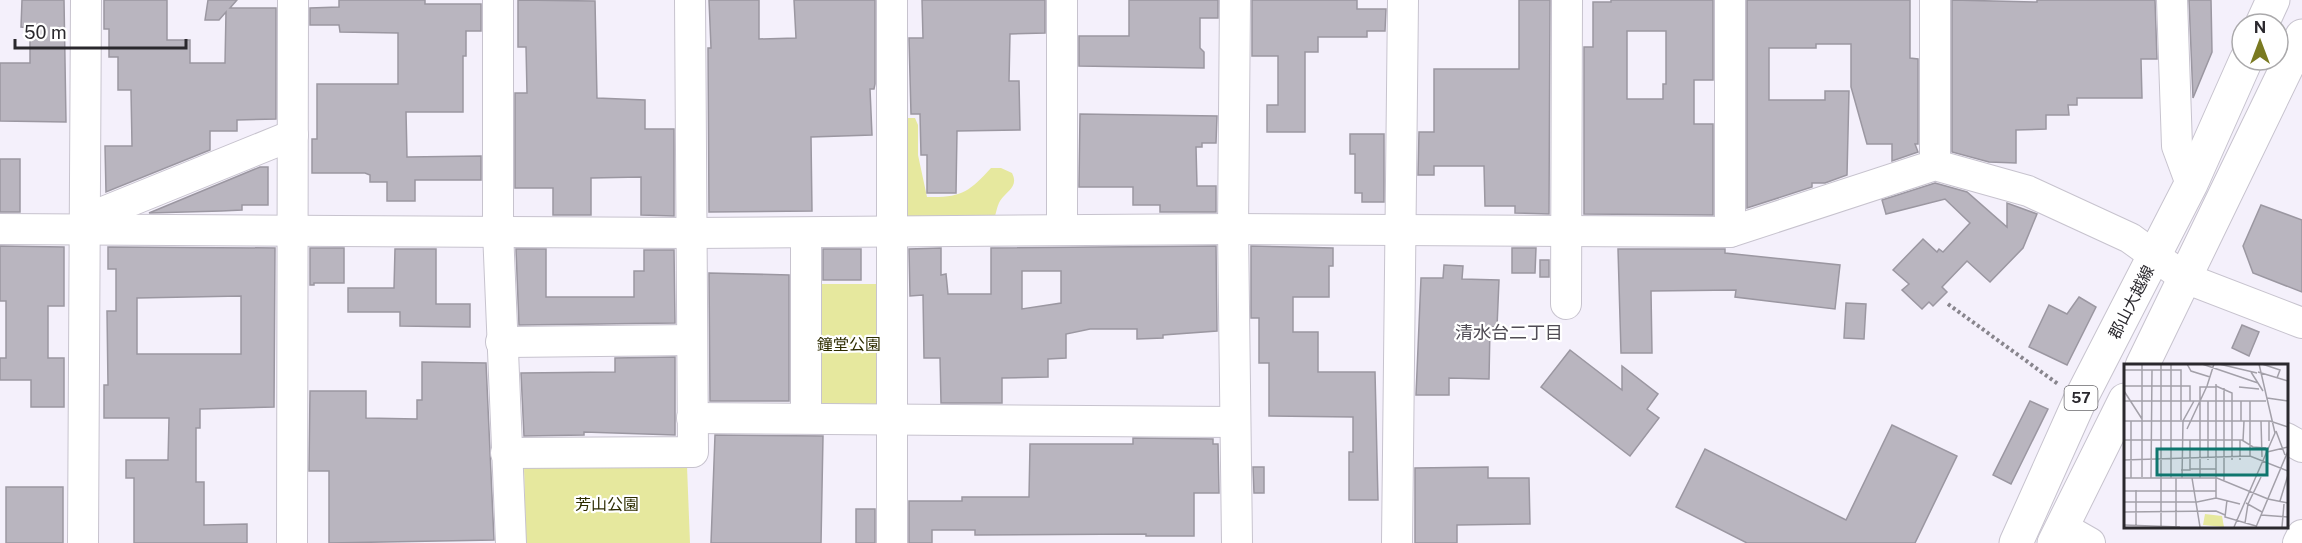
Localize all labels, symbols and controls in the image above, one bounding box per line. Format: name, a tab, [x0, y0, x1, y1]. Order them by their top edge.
scale bar	[15, 12, 186, 50]
north arrow	[2230, 12, 2290, 72]
text: N	[2254, 18, 2266, 37]
text: 50 m	[24, 22, 67, 43]
street label: 郡山大越線	[2105, 262, 2158, 342]
district label: 清水台二丁目	[1455, 322, 1563, 343]
park label: 鐘堂公園	[817, 335, 881, 354]
inset map	[2124, 364, 2287, 528]
road number: 57	[2064, 386, 2098, 410]
park label: 芳山公園	[575, 495, 639, 514]

